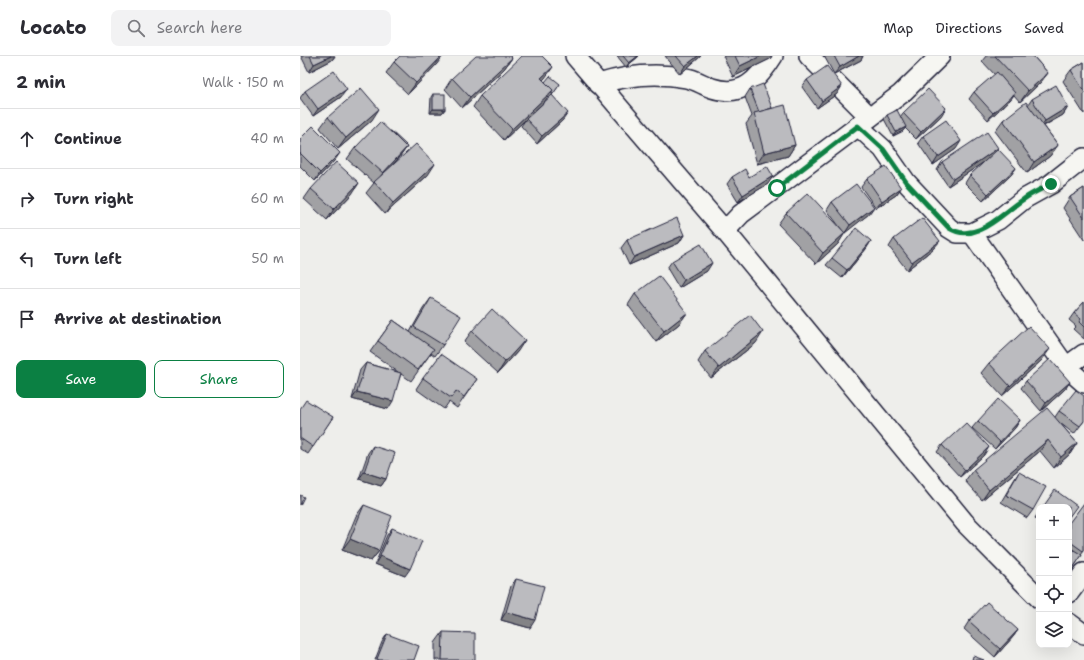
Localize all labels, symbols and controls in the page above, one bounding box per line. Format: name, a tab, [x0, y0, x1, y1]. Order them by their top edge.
search box	[111, 10, 391, 46]
text: Locato	[20, 15, 87, 40]
icon: search	[125, 17, 147, 39]
text: Search here	[157, 18, 242, 38]
text: Map	[884, 19, 914, 37]
text: Directions	[936, 19, 1002, 37]
text: Saved	[1024, 19, 1064, 37]
text: 2 min	[16, 71, 66, 93]
text: Walk · 150 m	[202, 74, 284, 91]
icon: ahead	[16, 128, 38, 150]
text: Continue	[54, 129, 122, 149]
text: 40 m	[250, 130, 284, 147]
route end	[1042, 175, 1060, 193]
route start	[768, 179, 786, 197]
icon: right	[16, 188, 38, 210]
text: Turn right	[54, 189, 134, 209]
text: 60 m	[251, 190, 284, 207]
icon: left	[16, 248, 38, 270]
text: Turn left	[54, 249, 122, 269]
text: 50 m	[251, 250, 284, 267]
icon: arrive	[16, 308, 38, 330]
text: Arrive at destination	[54, 309, 222, 329]
button: Save	[16, 360, 146, 398]
button: Share	[154, 360, 284, 398]
map controls	[1036, 504, 1072, 648]
button: +	[1036, 504, 1072, 540]
button: −	[1036, 540, 1072, 576]
button: locate	[1036, 576, 1072, 612]
button: layers	[1036, 612, 1072, 648]

